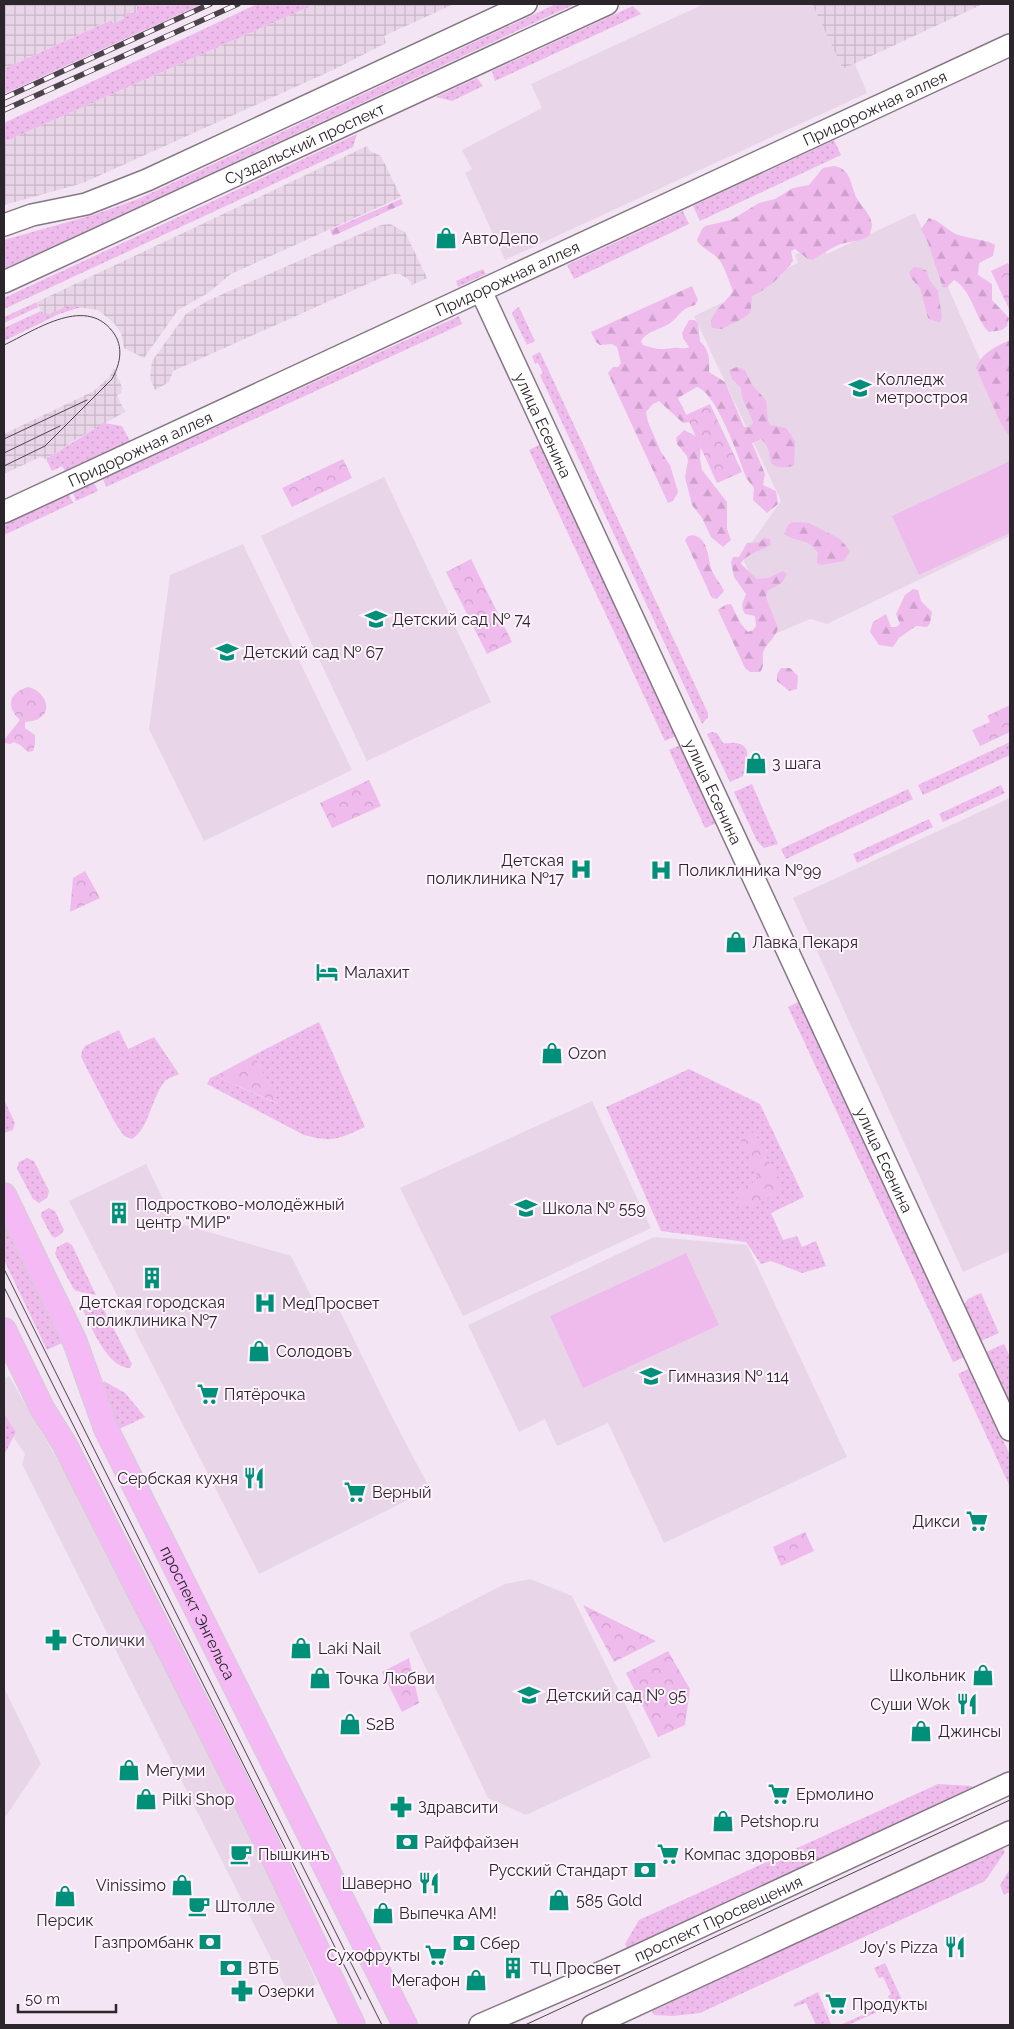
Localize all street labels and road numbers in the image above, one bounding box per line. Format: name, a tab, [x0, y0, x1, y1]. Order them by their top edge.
street label: Придорожная аллея	[800, 66, 950, 149]
street label: Суздальский проспект	[222, 98, 388, 188]
street label: Придорожная аллея	[432, 237, 583, 320]
street label: улица Есенина	[511, 370, 576, 481]
street label: Придорожная аллея	[65, 407, 215, 490]
street label: улица Есенина	[681, 736, 746, 847]
street label: улица Есенина	[852, 1104, 917, 1216]
street label: проспект Энгельса	[157, 1543, 240, 1683]
street label: проспект Просвещения	[631, 1871, 805, 1966]

